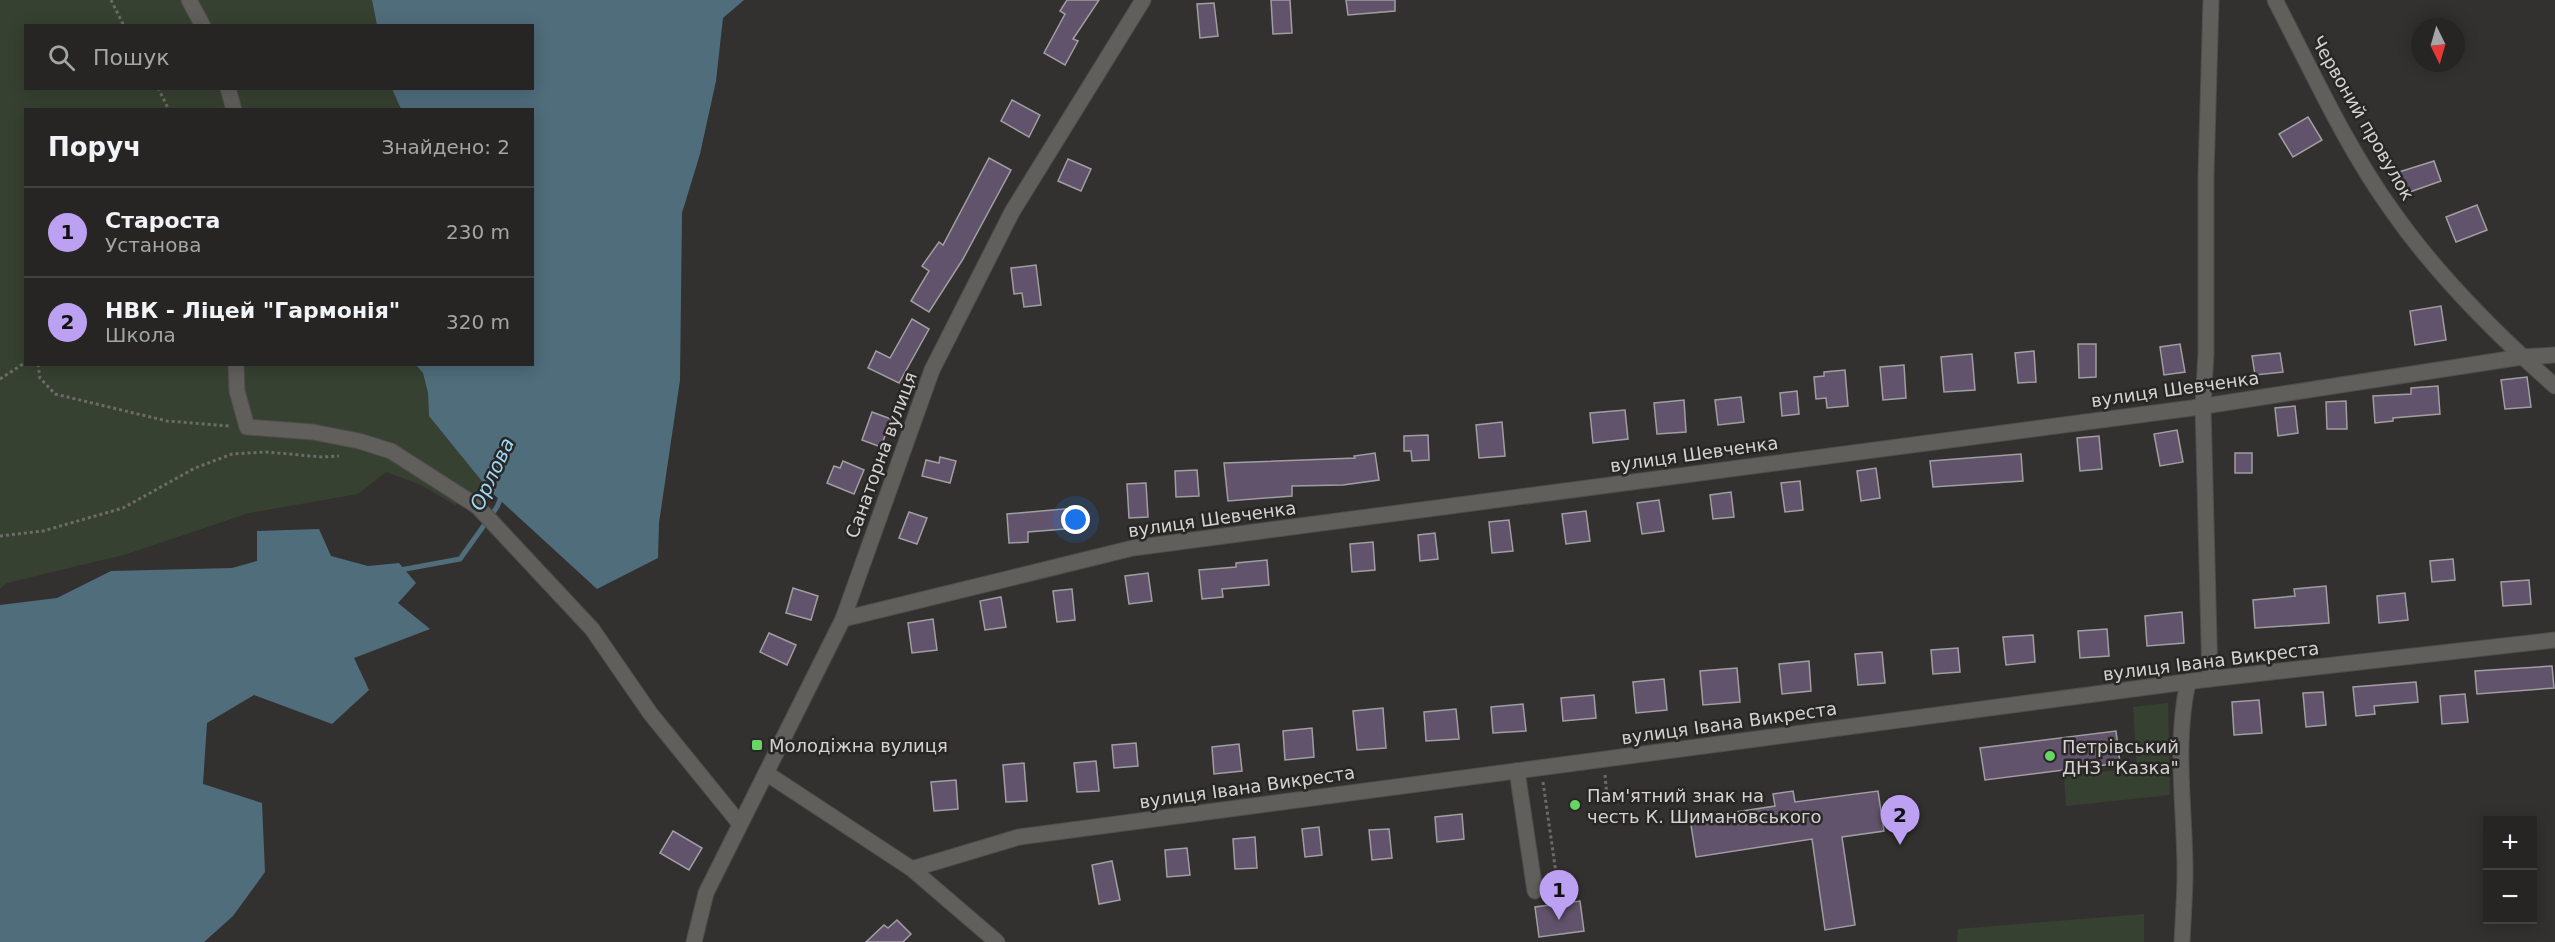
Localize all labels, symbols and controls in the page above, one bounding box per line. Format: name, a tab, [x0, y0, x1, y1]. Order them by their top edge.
north arrow	[2411, 18, 2465, 72]
search box	[24, 24, 534, 90]
street label: Червоний провулок	[2307, 32, 2419, 204]
icon: search	[45, 41, 78, 74]
text: Пошук	[93, 45, 169, 70]
text: Поруч	[48, 132, 141, 162]
text: Знайдено: 2	[382, 135, 510, 159]
text: Староста	[105, 208, 220, 233]
text: 1	[61, 220, 74, 244]
text: 230 m	[446, 220, 510, 244]
text: Установа	[105, 233, 201, 257]
text: НВК - Ліцей "Гармонія"	[105, 298, 400, 323]
text: 2	[61, 310, 74, 334]
text: 320 m	[446, 310, 510, 334]
text: Школа	[105, 323, 176, 347]
street label: вулиця Шевченка	[2090, 367, 2260, 411]
street label: Санаторна вулиця	[841, 369, 921, 541]
street label: вулиця Шевченка	[1609, 432, 1779, 476]
water label: Орлова	[465, 434, 519, 514]
street label: вулиця Шевченка	[1127, 497, 1297, 541]
your location	[1061, 505, 1090, 534]
street label: вулиця Івана Викреста	[2102, 637, 2320, 685]
street label: вулиця Івана Викреста	[1620, 697, 1838, 749]
place label: Молодіжна вулиця	[769, 735, 948, 756]
place label: Петрівський ДНЗ "Казка"	[2062, 736, 2179, 778]
marker: Молодіжна вулиця	[750, 738, 764, 752]
marker: Петрівський ДНЗ "Казка"	[2043, 749, 2057, 763]
street label: вулиця Івана Викреста	[1138, 761, 1356, 813]
place label: Пам'ятний знак на честь К. Шимановського	[1587, 785, 1821, 827]
pin: 2	[1880, 796, 1920, 845]
marker: Пам'ятний знак на честь К. Шимановського	[1568, 798, 1582, 812]
map controls	[2483, 816, 2537, 924]
button: +	[2483, 816, 2537, 870]
pin: 1	[1540, 870, 1578, 920]
button: −	[2483, 870, 2537, 924]

